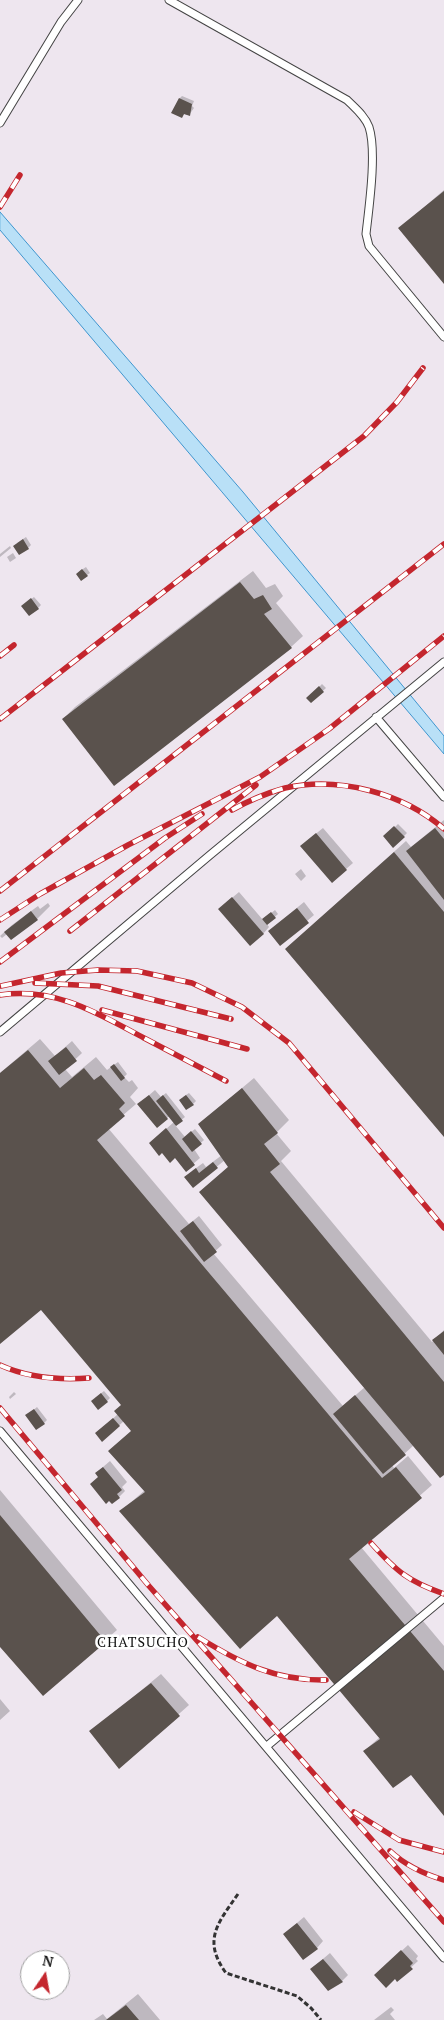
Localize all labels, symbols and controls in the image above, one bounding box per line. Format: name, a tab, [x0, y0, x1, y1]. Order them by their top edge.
district label: CHATSUCHO	[96, 1635, 190, 1651]
north arrow	[20, 1950, 70, 2000]
text: N	[41, 1950, 55, 1971]

